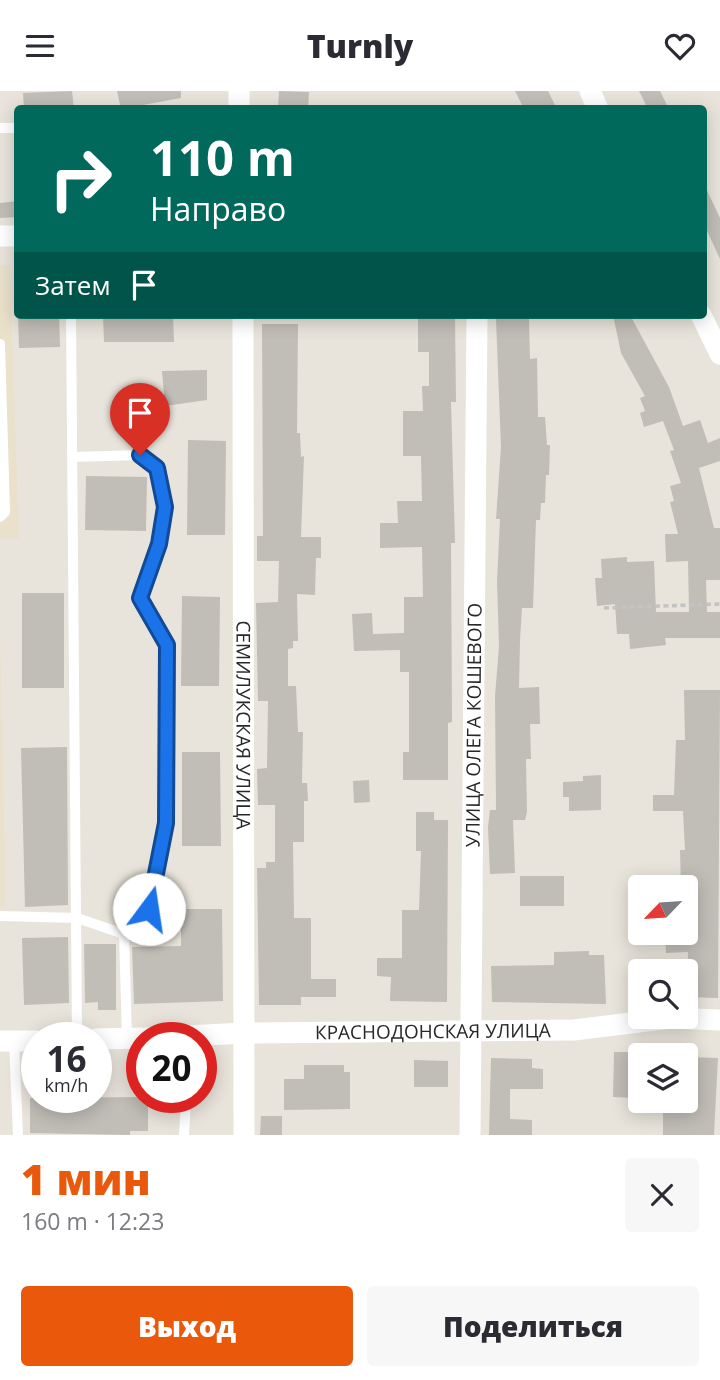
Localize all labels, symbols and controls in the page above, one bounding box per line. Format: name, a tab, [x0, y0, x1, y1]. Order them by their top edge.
text: Turnly	[307, 24, 413, 67]
icon: menu	[21, 27, 59, 65]
icon: heart	[661, 27, 699, 65]
text: 110 m	[150, 124, 295, 190]
icon: right	[35, 133, 126, 224]
text: Направо	[150, 187, 286, 230]
icon: arrive	[125, 266, 163, 304]
text: Затем	[35, 267, 111, 303]
pin	[110, 383, 170, 455]
icon: arrive	[121, 394, 159, 432]
street label: УЛИЦА ОЛЕГА КОШЕВОГО	[459, 603, 488, 847]
street label: СЕМИЛУКСКАЯ УЛИЦА	[230, 621, 257, 829]
position arrow	[112, 872, 186, 946]
north arrow	[628, 875, 698, 945]
map controls	[628, 875, 698, 1113]
button: search	[628, 959, 698, 1029]
street label: КРАСНОДОНСКАЯ УЛИЦА	[315, 1017, 551, 1045]
speed limit sign: 20	[126, 1022, 217, 1113]
text: 16	[46, 1035, 87, 1082]
button: layers	[628, 1043, 698, 1113]
text: km/h	[45, 1073, 88, 1097]
text: 1 мин	[21, 1150, 151, 1207]
button: close	[625, 1158, 699, 1232]
text: 160 m · 12:23	[21, 1205, 164, 1237]
button: Выход	[21, 1286, 353, 1366]
button: Поделиться	[367, 1286, 699, 1366]

